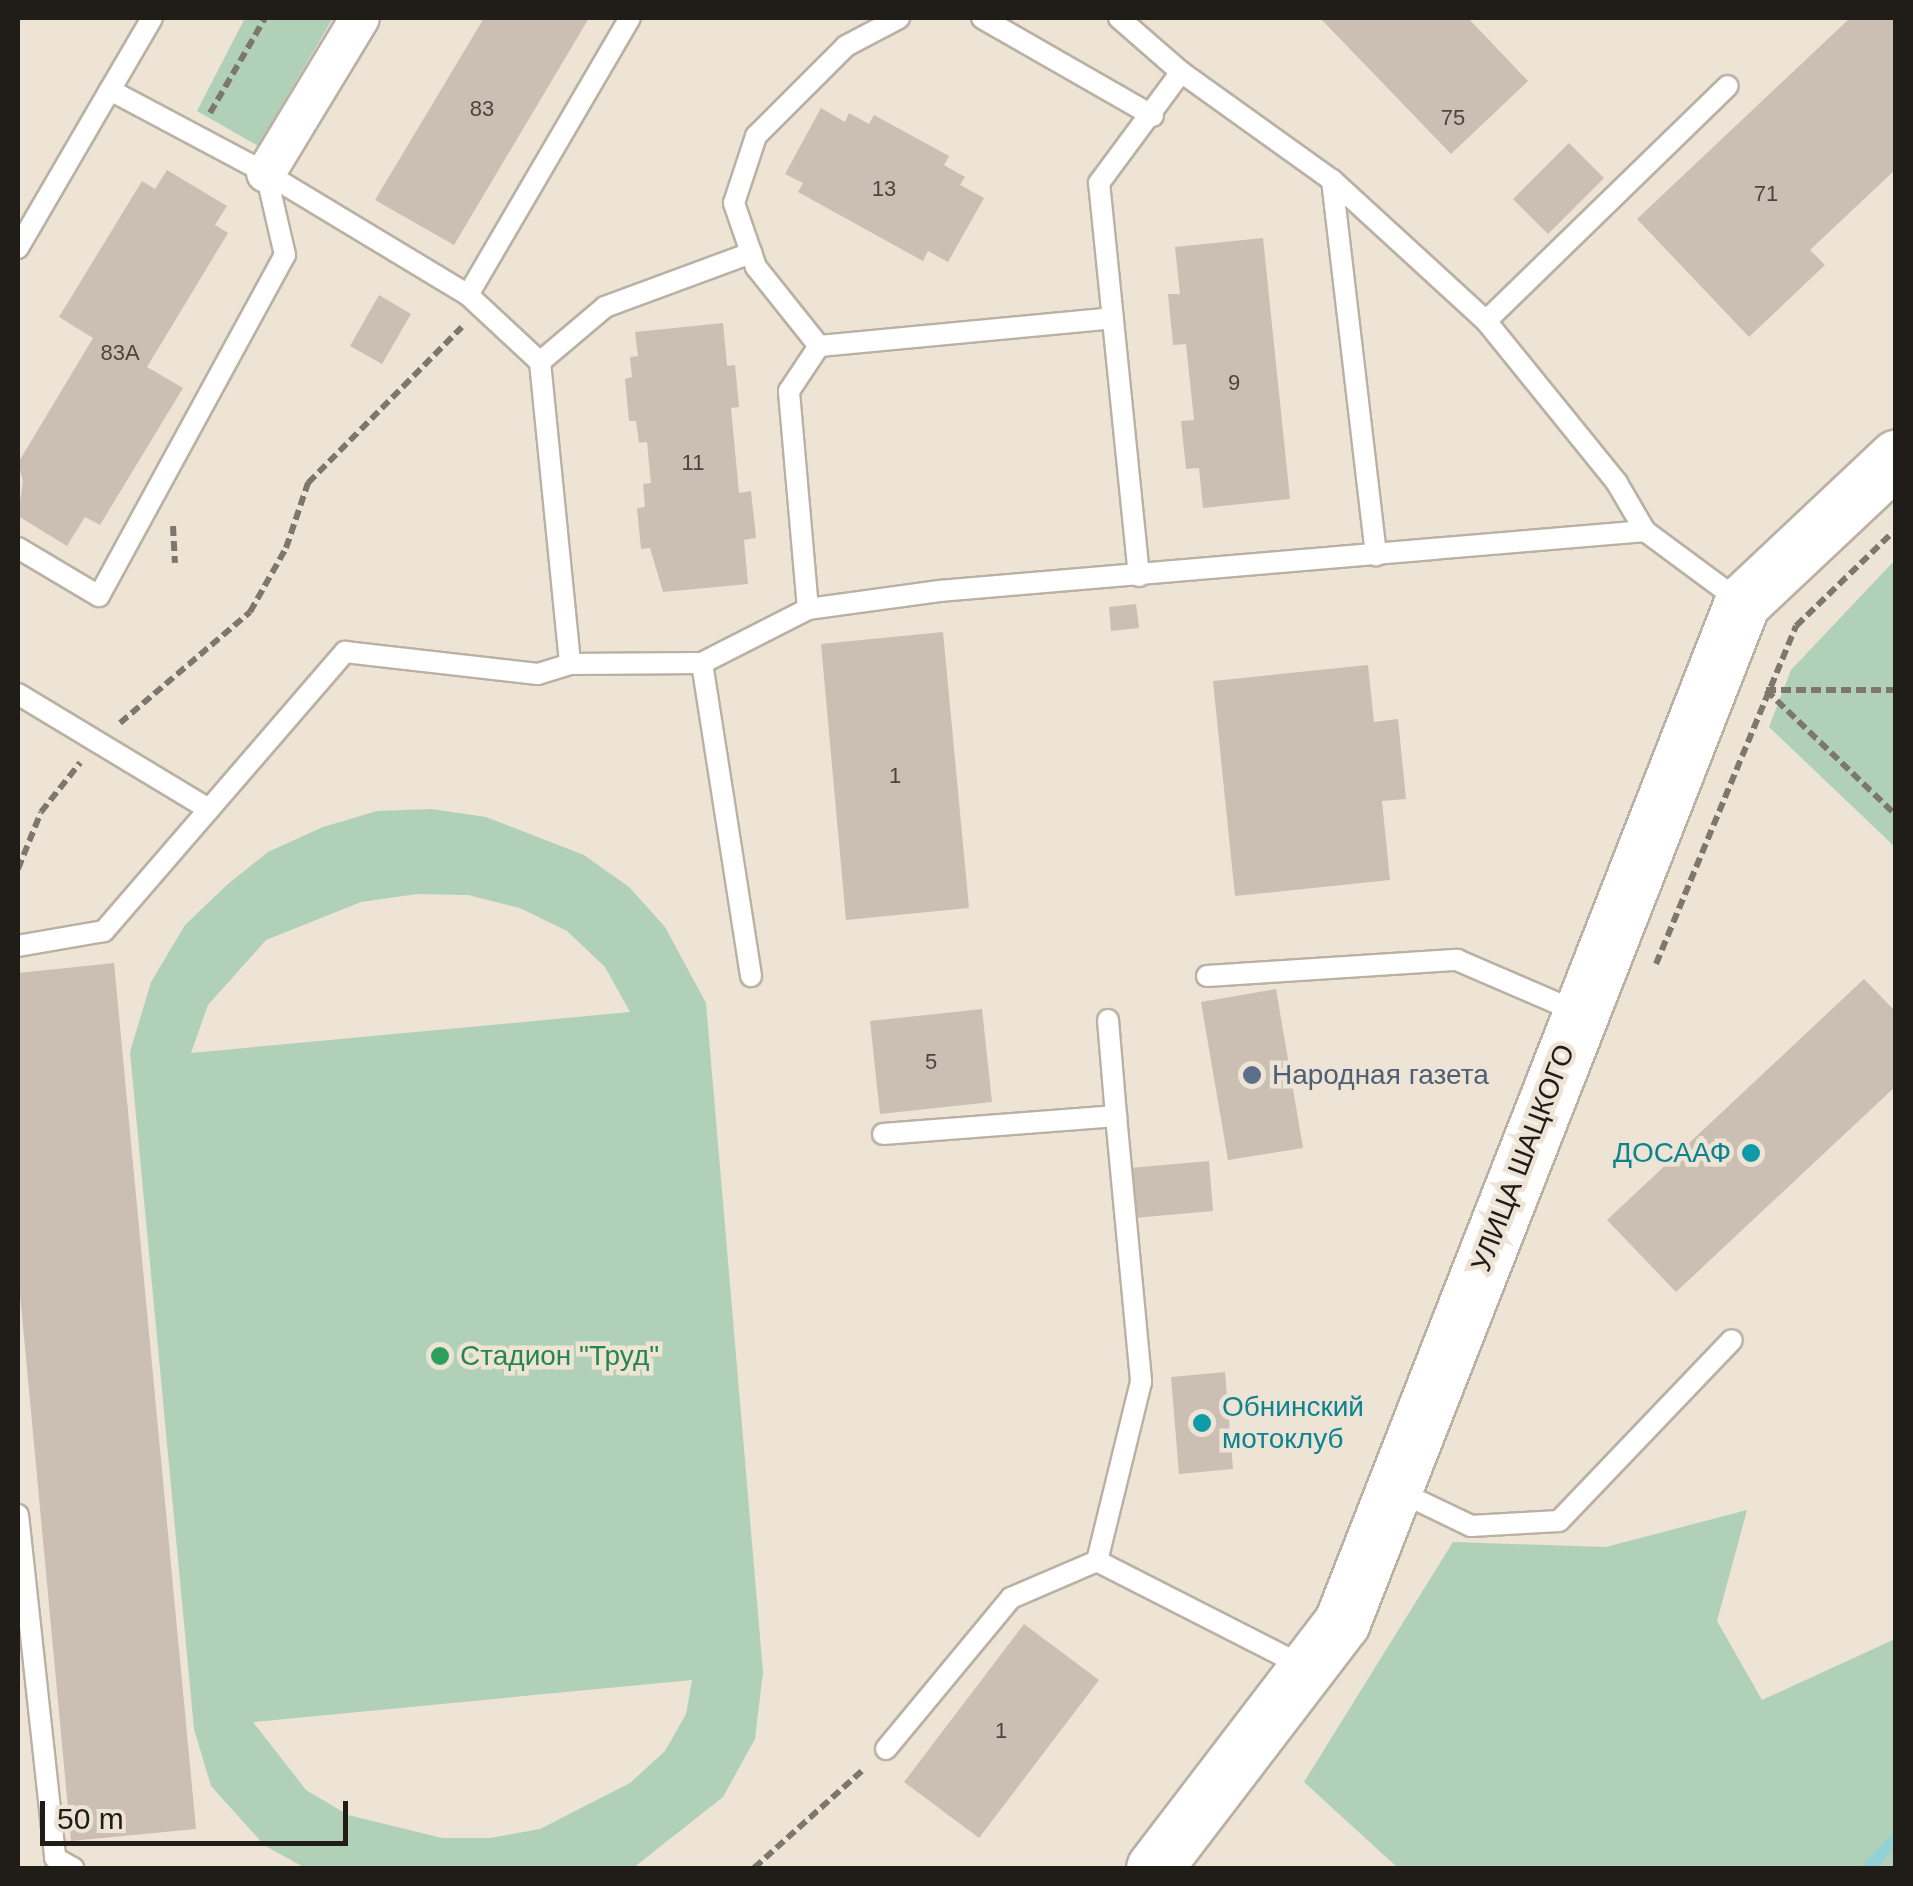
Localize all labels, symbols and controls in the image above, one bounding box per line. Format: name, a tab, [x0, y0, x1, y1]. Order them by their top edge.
house number: 83	[470, 96, 494, 122]
house number: 75	[1441, 105, 1465, 131]
house number: 13	[872, 176, 896, 202]
house number: 71	[1754, 181, 1778, 207]
house number: 83А	[100, 340, 140, 366]
house number: 9	[1228, 370, 1240, 396]
house number: 11	[682, 450, 704, 476]
house number: 1	[889, 763, 901, 789]
street label: УЛИЦА ШАЦКОГО	[1464, 1040, 1582, 1276]
house number: 5	[925, 1049, 937, 1075]
place label: Народная газета	[1272, 1058, 1489, 1092]
marker: Народная газета	[1241, 1064, 1263, 1086]
place label: ДОСААФ	[1613, 1136, 1731, 1170]
marker: ДОСААФ	[1740, 1142, 1762, 1164]
place label: Стадион "Труд"	[460, 1339, 659, 1373]
marker: Стадион "Труд"	[429, 1345, 451, 1367]
place label: Обнинский мотоклуб	[1222, 1390, 1364, 1456]
marker: Обнинский мотоклуб	[1191, 1412, 1213, 1434]
house number: 1	[995, 1718, 1007, 1744]
scale bar	[45, 1781, 352, 1843]
text: 50 m	[57, 1802, 124, 1835]

